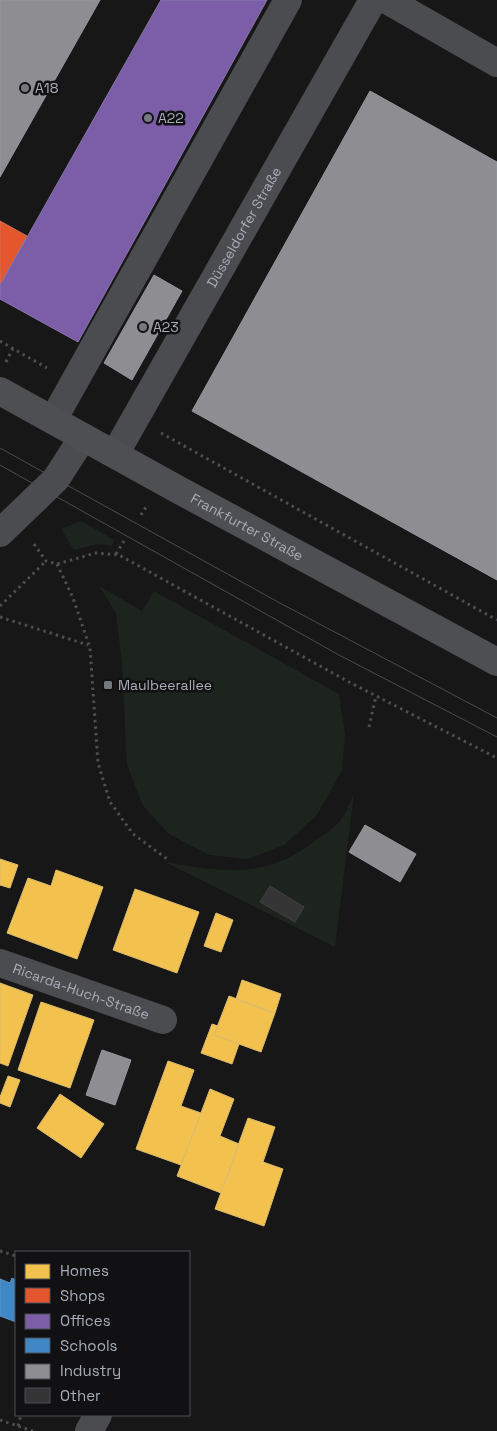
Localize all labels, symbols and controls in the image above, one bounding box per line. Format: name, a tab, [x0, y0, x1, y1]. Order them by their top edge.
place label: A18	[35, 79, 59, 97]
marker: A18	[19, 82, 31, 94]
place label: A22	[158, 109, 184, 127]
marker: A22	[142, 112, 154, 124]
street label: Düsseldorfer Straße	[203, 164, 285, 290]
place label: A23	[153, 318, 179, 336]
marker: A23	[137, 321, 149, 333]
street label: Frankfurter Straße	[188, 489, 307, 565]
place label: Maulbeerallee	[118, 676, 212, 694]
marker: Maulbeerallee	[102, 679, 114, 691]
street label: Ricarda-Huch-Straße	[11, 959, 152, 1024]
legend	[15, 1251, 190, 1416]
text: Homes	[60, 1261, 109, 1280]
text: Shops	[60, 1286, 105, 1305]
text: Offices	[60, 1311, 111, 1330]
text: Schools	[60, 1336, 118, 1355]
text: Industry	[60, 1361, 121, 1380]
text: Other	[60, 1386, 101, 1405]

